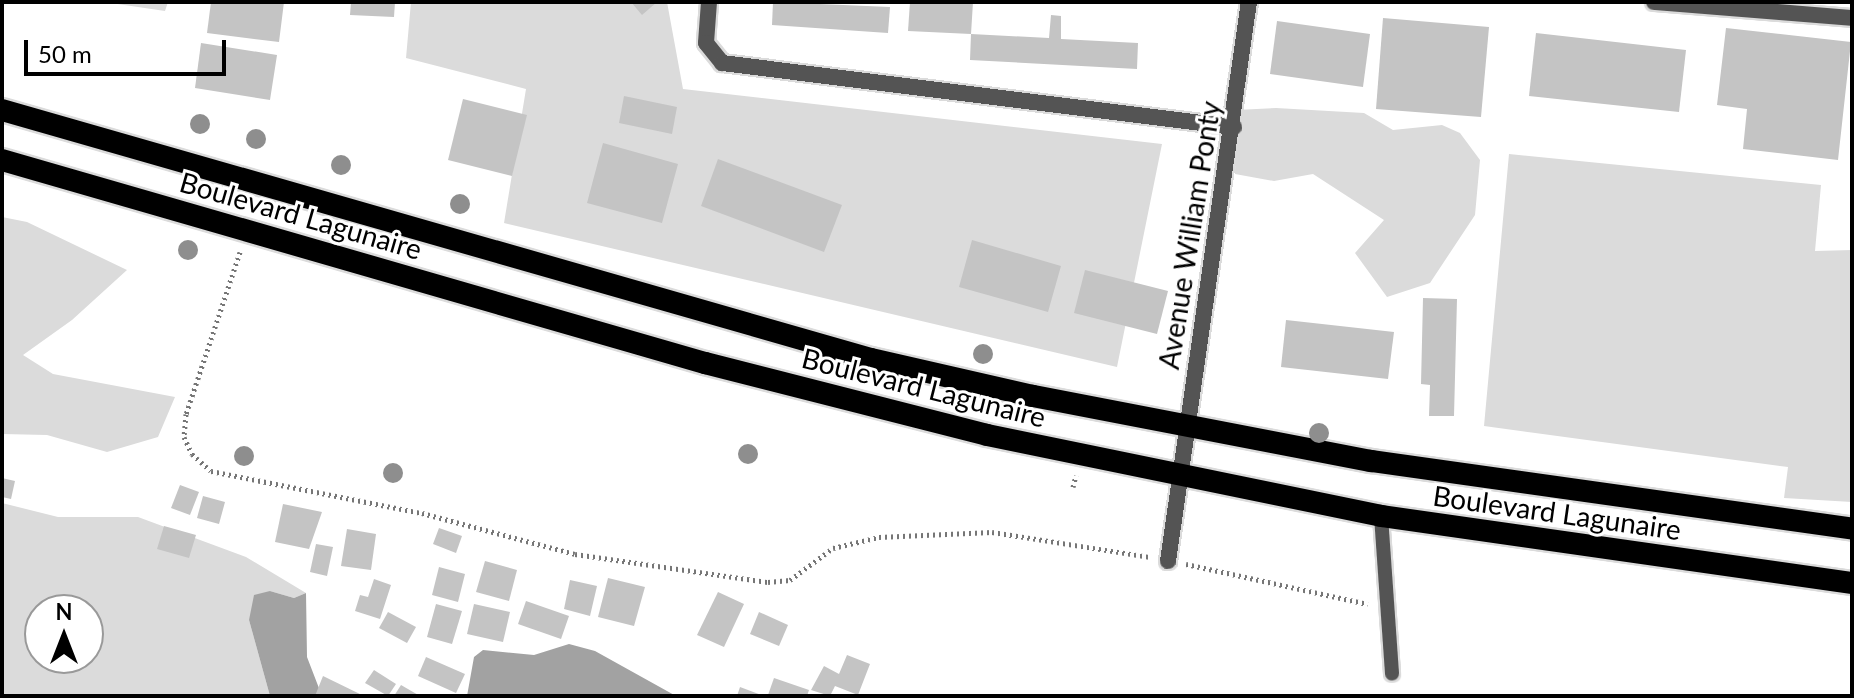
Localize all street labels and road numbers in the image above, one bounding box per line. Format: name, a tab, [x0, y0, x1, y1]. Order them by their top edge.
street label: Avenue William Ponty	[1151, 98, 1227, 372]
street label: Boulevard Lagunaire	[176, 164, 426, 266]
street label: Boulevard Lagunaire	[799, 340, 1049, 434]
street label: Boulevard Lagunaire	[1431, 478, 1683, 546]

